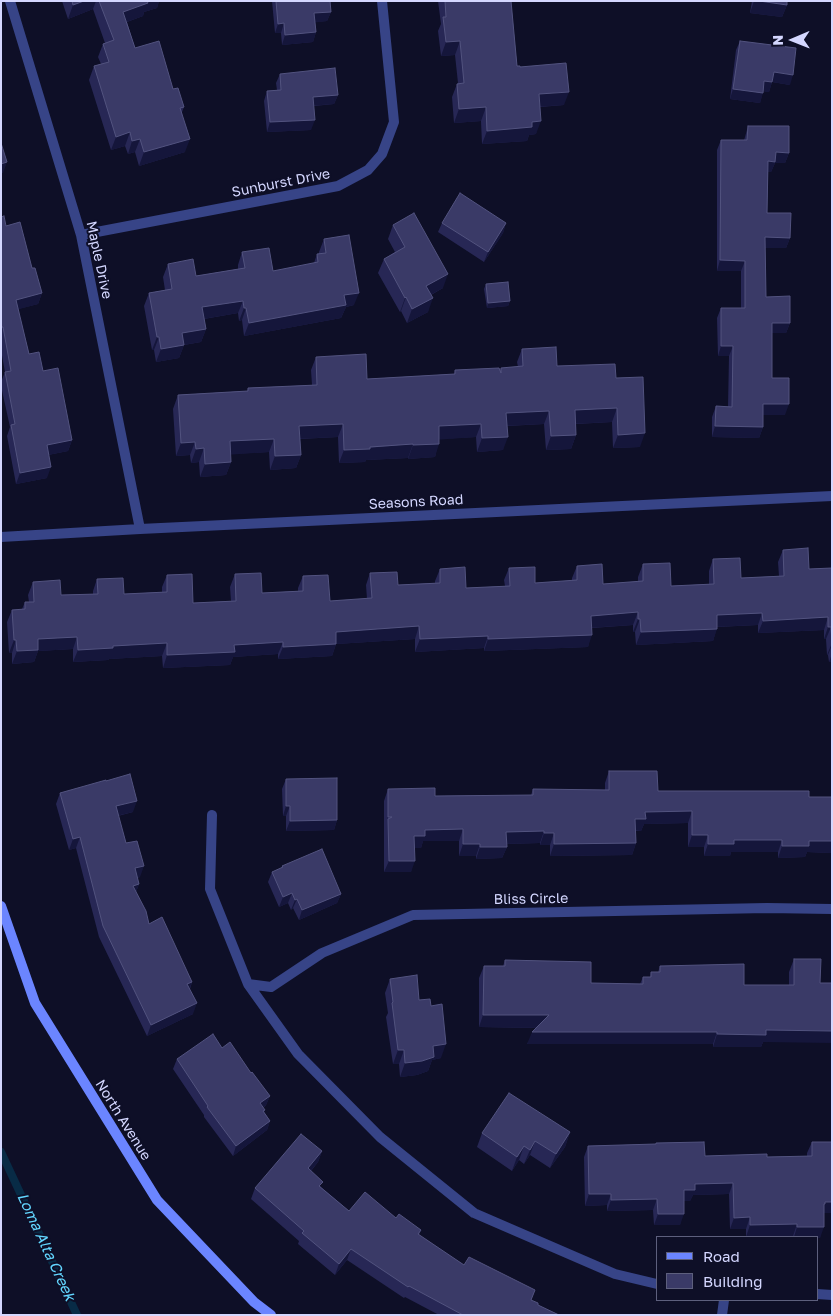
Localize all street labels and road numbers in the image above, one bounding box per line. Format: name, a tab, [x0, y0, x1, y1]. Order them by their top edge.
street label: Sunburst Drive	[230, 165, 332, 201]
street label: Maple Drive	[83, 220, 115, 300]
street label: Seasons Road	[368, 491, 464, 513]
street label: Bliss Circle	[494, 890, 568, 908]
street label: North Avenue	[92, 1077, 154, 1163]

